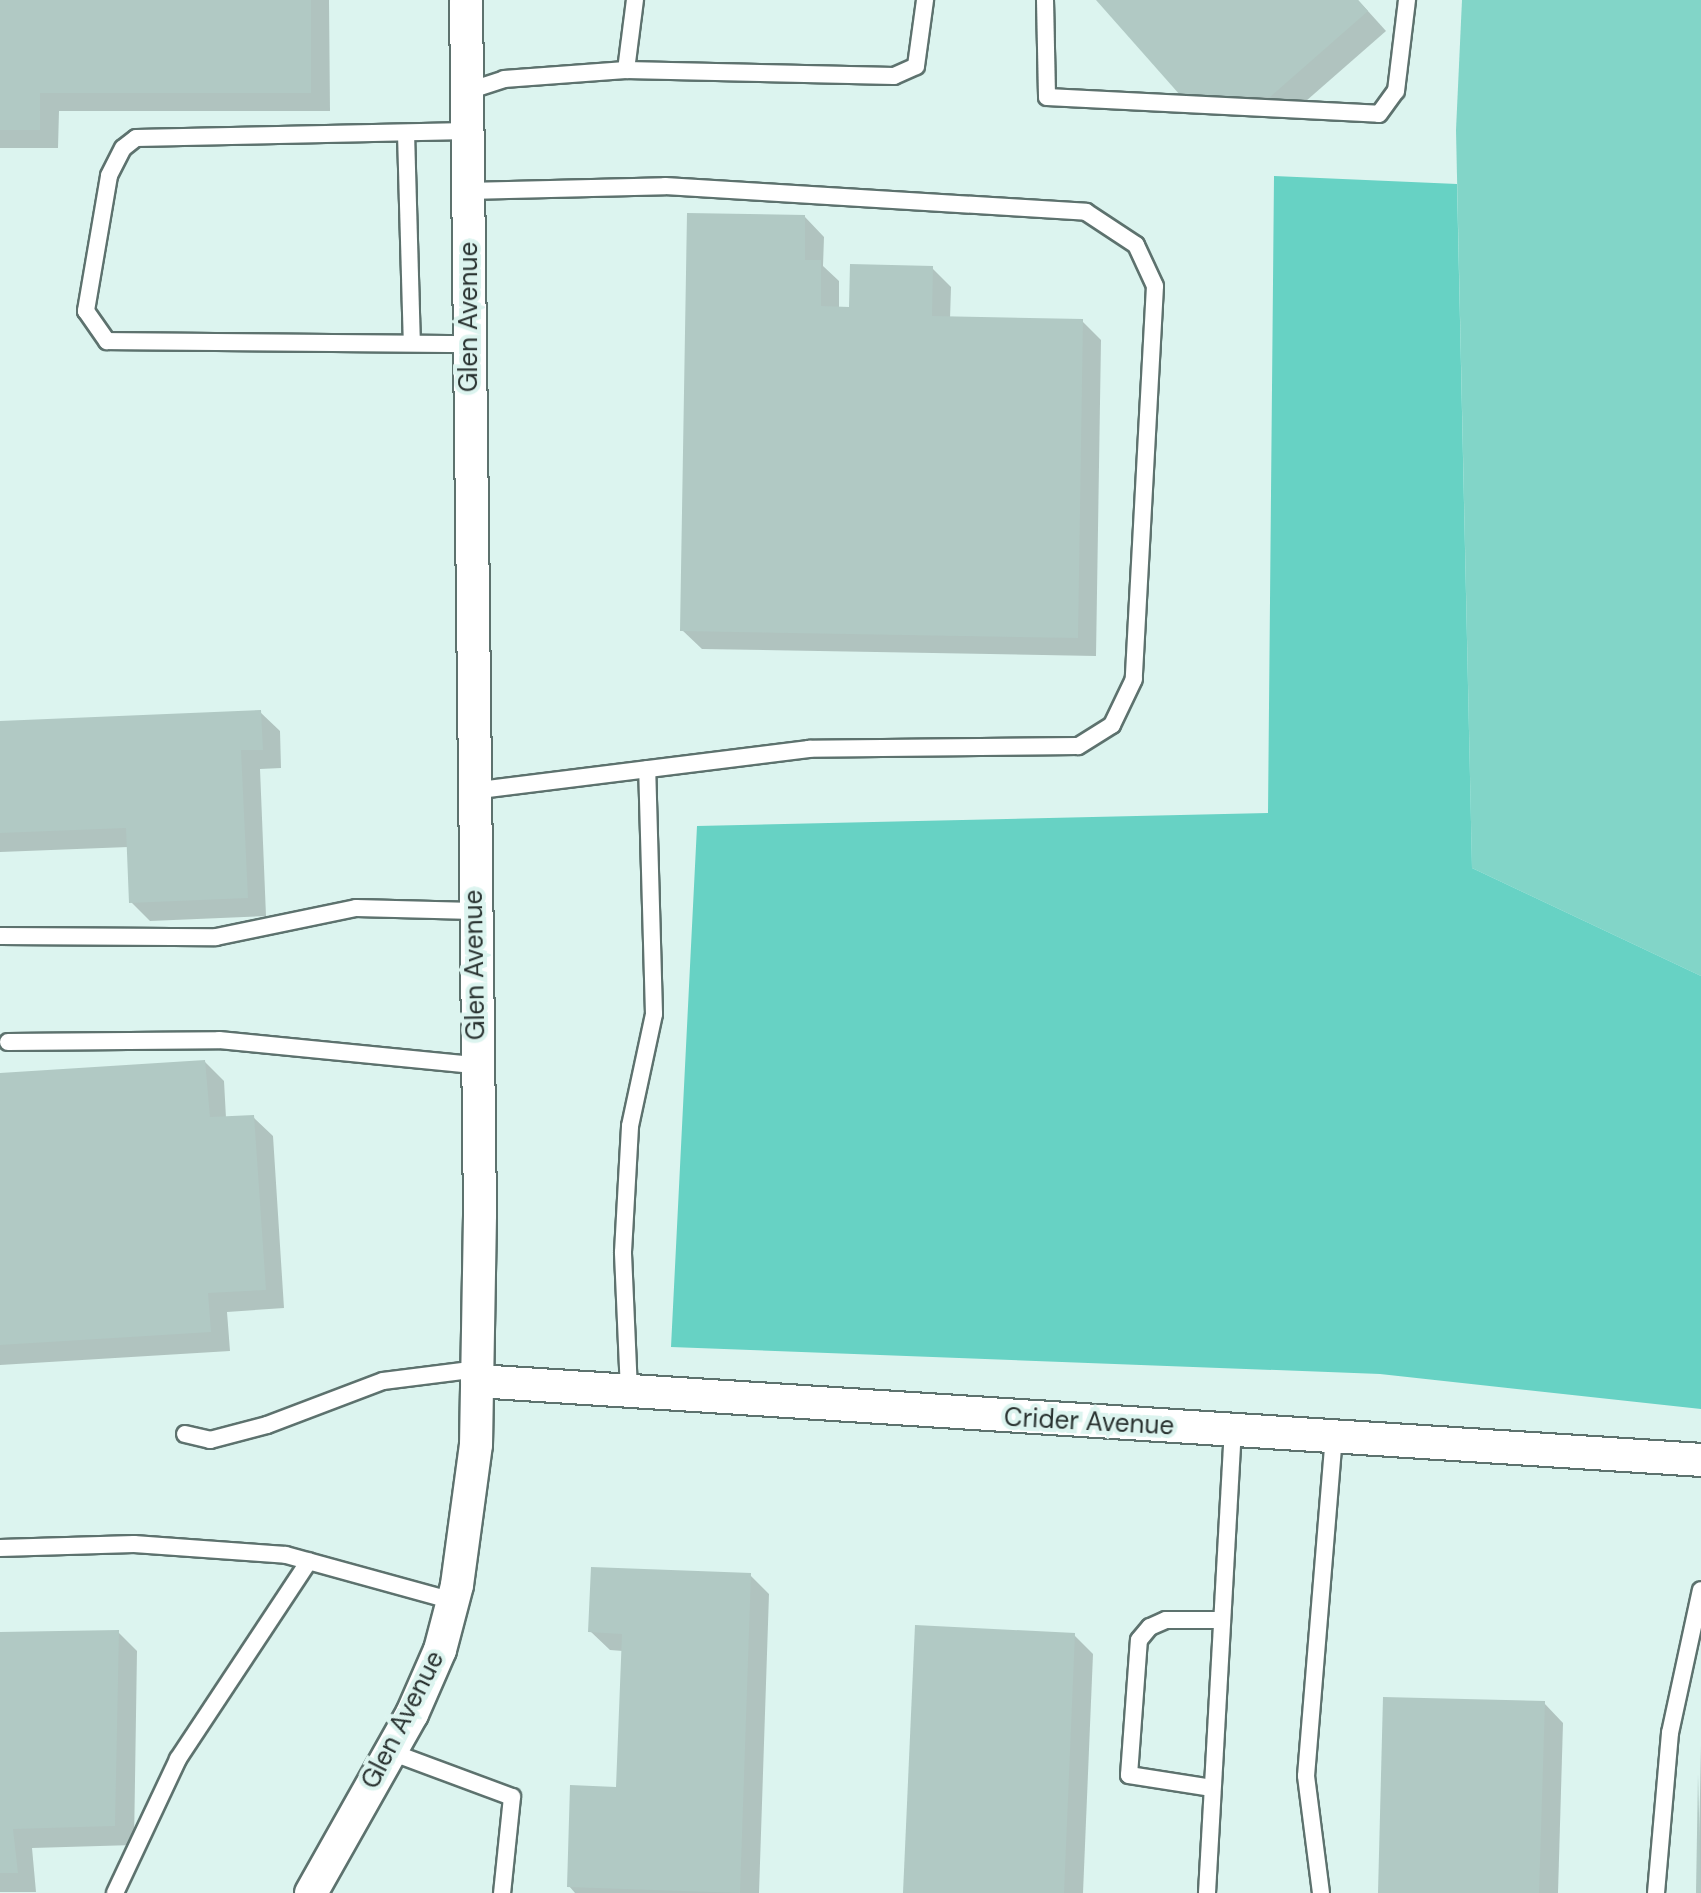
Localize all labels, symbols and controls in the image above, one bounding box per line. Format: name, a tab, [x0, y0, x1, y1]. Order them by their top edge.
street label: Glen Avenue	[453, 242, 485, 392]
street label: Glen Avenue	[458, 890, 492, 1040]
street label: Crider Avenue	[1003, 1402, 1175, 1442]
street label: Glen Avenue	[355, 1646, 451, 1794]

